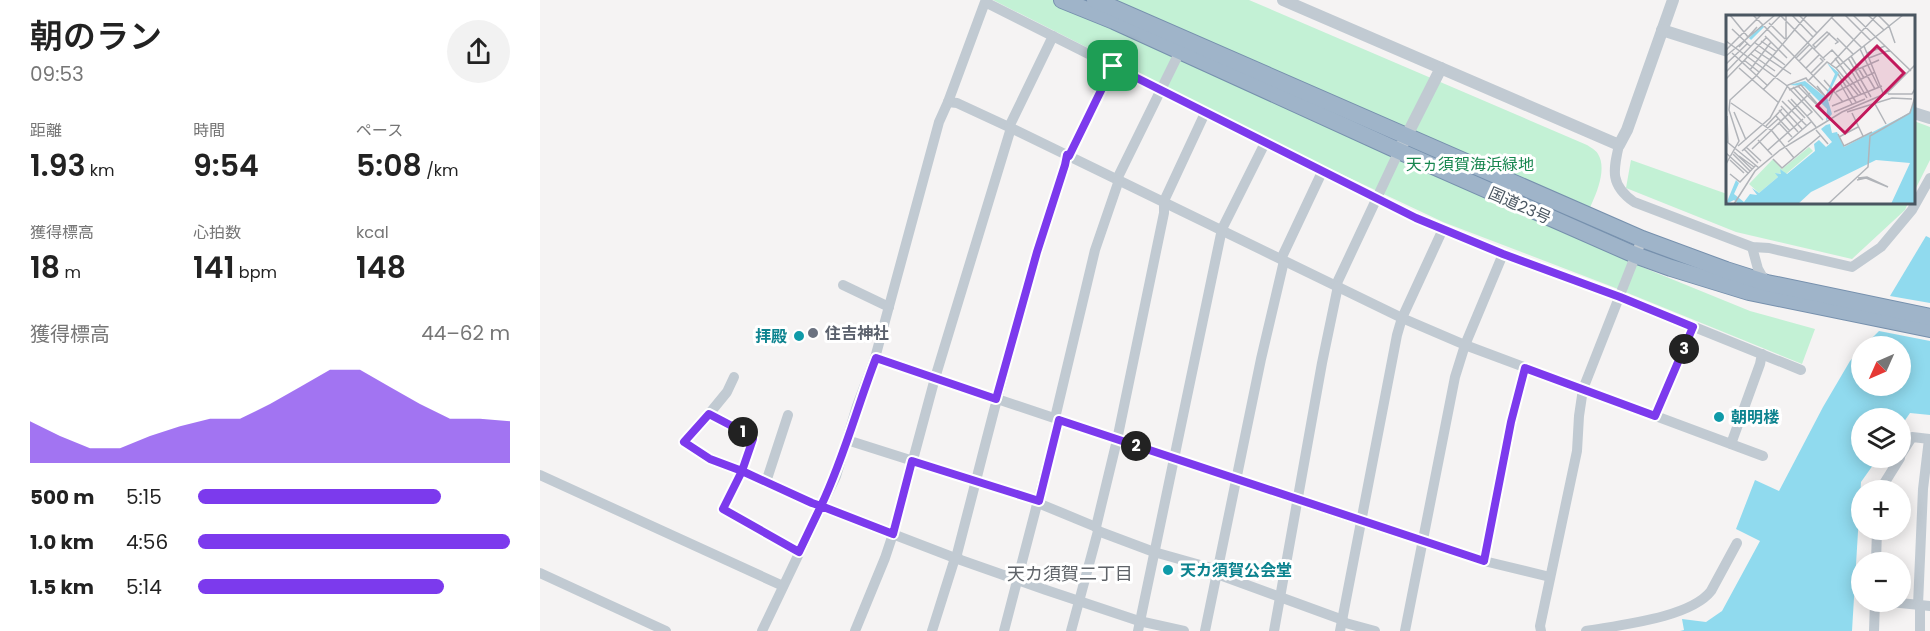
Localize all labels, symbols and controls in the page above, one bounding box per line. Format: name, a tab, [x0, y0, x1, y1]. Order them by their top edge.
text: 朝のラン	[30, 13, 162, 60]
inset map	[1726, 15, 1915, 204]
button: share	[447, 20, 510, 83]
pin	[1087, 40, 1138, 91]
icon: arrive	[1096, 49, 1129, 82]
text: 09:53	[30, 60, 84, 88]
text: 距離	[30, 119, 62, 142]
text: 時間	[193, 119, 225, 142]
text: ペース	[356, 119, 403, 142]
text: 1.93	[30, 144, 85, 187]
text: 9:54	[193, 144, 259, 187]
text: 5:08	[356, 144, 422, 187]
park label: 天ヵ須賀海浜緑地	[1406, 153, 1534, 176]
text: km	[85, 159, 114, 182]
text: /km	[422, 159, 459, 182]
street label: 国道23号	[1485, 181, 1555, 230]
text: 獲得標高	[30, 221, 94, 244]
text: 心拍数	[193, 221, 241, 244]
text: kcal	[356, 221, 389, 244]
text: 18	[30, 246, 60, 289]
text: 141	[193, 246, 235, 289]
text: 148	[356, 246, 406, 289]
text: m	[60, 261, 81, 284]
text: bpm	[235, 261, 277, 284]
text: 44–62 m	[421, 319, 510, 347]
text: 獲得標高	[30, 320, 110, 348]
place label: 住吉神社	[824, 322, 889, 345]
place label: 拝殿	[755, 325, 787, 348]
marker: 住吉神社	[806, 326, 820, 340]
marker: 拝殿	[792, 329, 806, 343]
pin: 3	[1669, 334, 1699, 364]
north arrow	[1851, 336, 1911, 396]
map controls	[1851, 336, 1911, 612]
text: 3	[1679, 337, 1689, 360]
place label: 朝明楼	[1731, 406, 1780, 429]
button: layers	[1851, 408, 1911, 468]
marker: 朝明楼	[1712, 410, 1726, 424]
pin: 1	[728, 417, 758, 447]
text: 1	[740, 420, 746, 443]
pin: 2	[1121, 431, 1151, 461]
text: 2	[1131, 434, 1141, 457]
button: +	[1851, 480, 1911, 540]
text: 500 m	[30, 483, 95, 511]
text: 5:15	[126, 483, 162, 511]
text: 1.0 km	[30, 528, 94, 556]
text: 4:56	[126, 528, 168, 556]
button: −	[1851, 552, 1911, 612]
place label: 天カ須賀公会堂	[1180, 559, 1292, 582]
district label: 天カ須賀二丁目	[1007, 561, 1133, 586]
marker: 天カ須賀公会堂	[1161, 563, 1175, 577]
text: 1.5 km	[30, 573, 94, 601]
text: 5:14	[126, 573, 162, 601]

